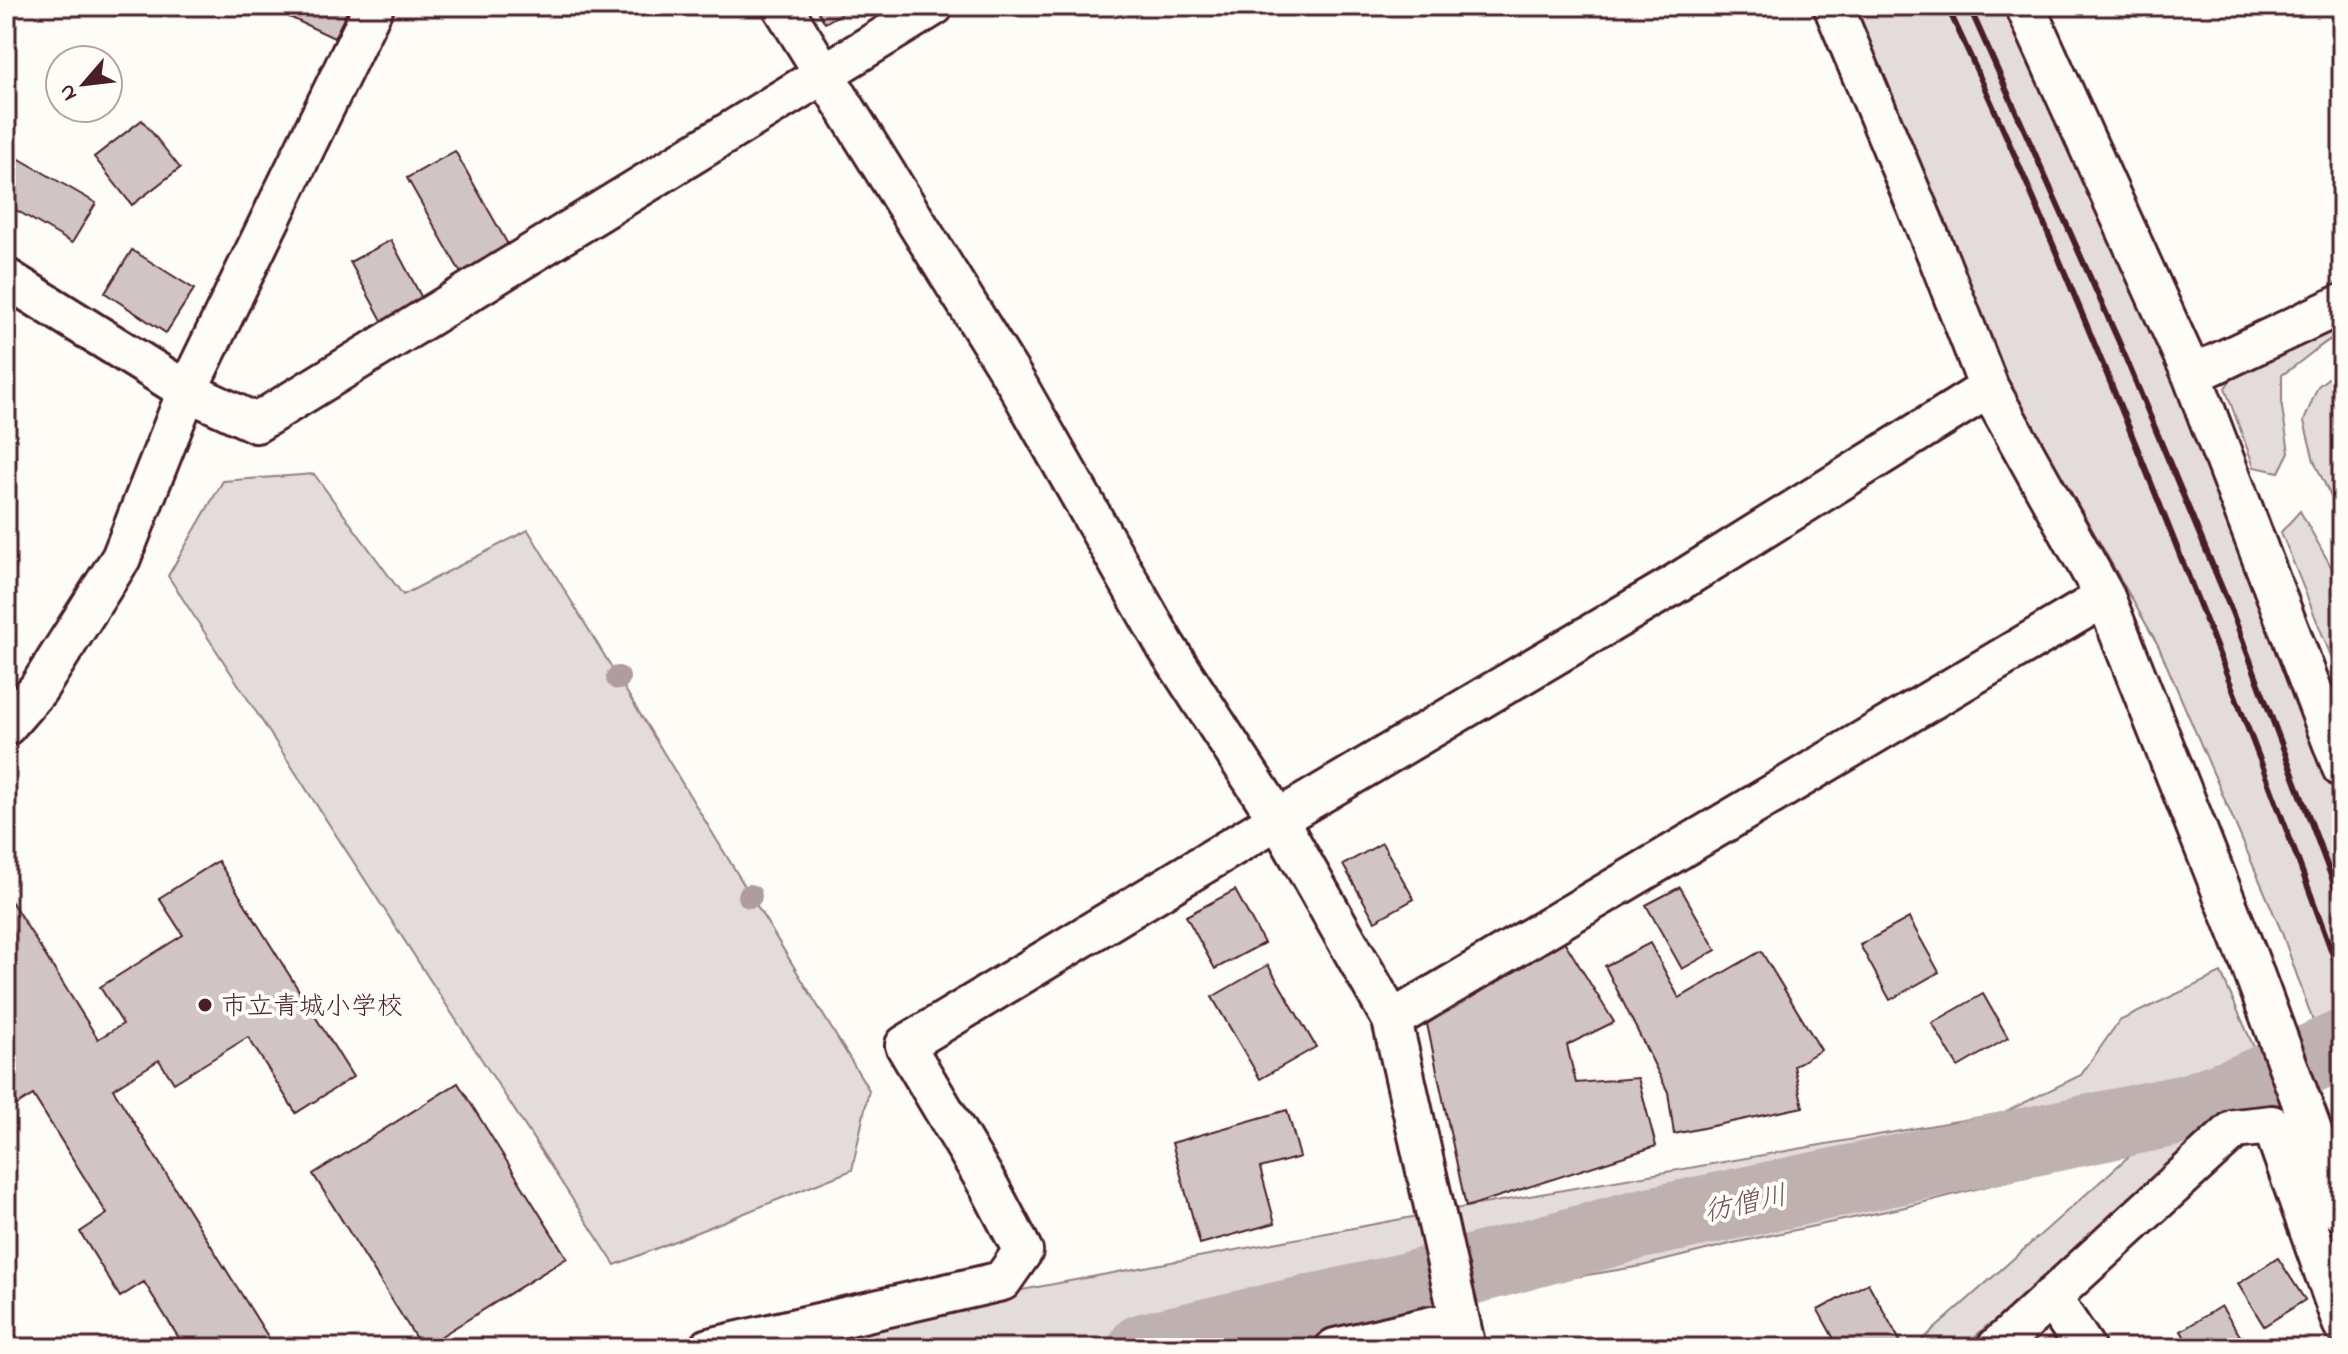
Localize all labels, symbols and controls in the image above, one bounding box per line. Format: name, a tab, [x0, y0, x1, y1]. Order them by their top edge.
north arrow	[44, 44, 124, 124]
text: N	[51, 78, 87, 106]
place label: 市立青城小学校	[221, 989, 403, 1027]
marker: 市立青城小学校	[196, 996, 214, 1014]
water label: 彷僧川	[1700, 1177, 1791, 1234]

